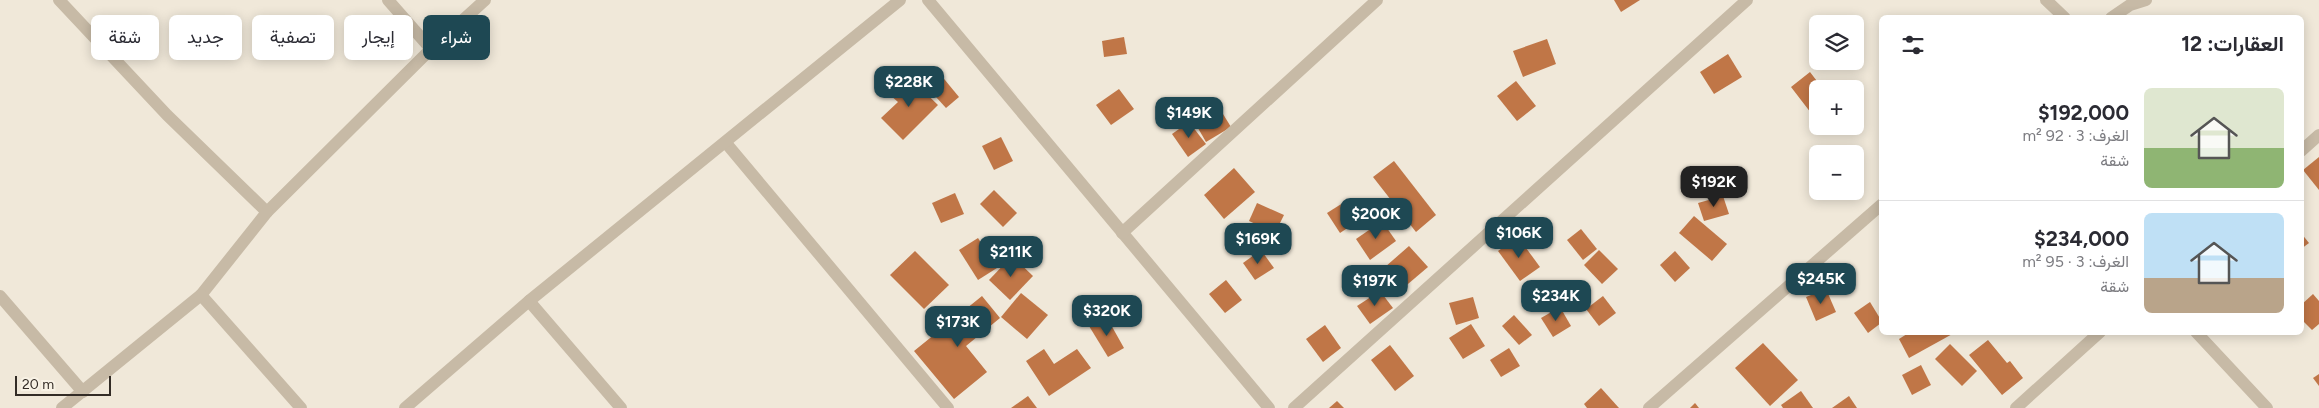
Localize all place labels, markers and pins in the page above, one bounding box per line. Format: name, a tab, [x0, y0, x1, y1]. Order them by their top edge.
pin: $228K	[874, 66, 944, 108]
pin: $149K	[1154, 96, 1224, 139]
pin: $192K	[1679, 166, 1749, 208]
pin: $200K	[1341, 198, 1411, 240]
pin: $106K	[1484, 216, 1554, 259]
pin: $169K	[1223, 222, 1293, 265]
pin: $211K	[976, 236, 1046, 278]
pin: $245K	[1786, 262, 1856, 305]
pin: $197K	[1340, 264, 1410, 307]
pin: $234K	[1521, 280, 1591, 322]
pin: $320K	[1072, 294, 1142, 337]
pin: $173K	[923, 306, 993, 348]

